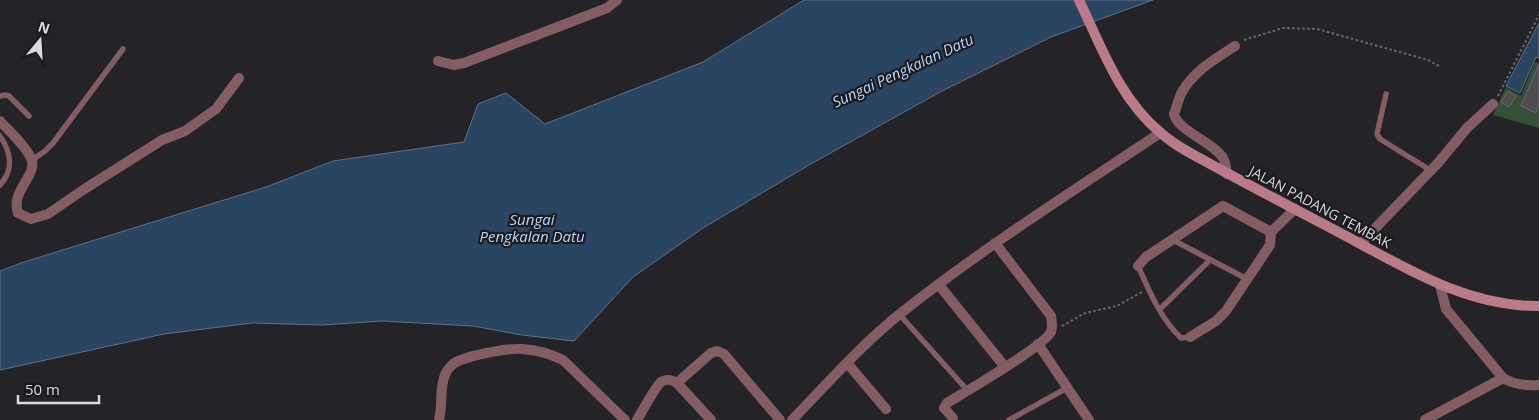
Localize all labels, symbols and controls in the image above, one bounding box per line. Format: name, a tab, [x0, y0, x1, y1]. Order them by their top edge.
north arrow	[15, 15, 65, 65]
text: N	[36, 16, 53, 38]
water label: Sungai Pengkalan Datu	[829, 28, 977, 112]
street label: JALAN PADANG TEMBAK	[1244, 160, 1395, 252]
water label: Sungai Pengkalan Datu	[479, 209, 585, 246]
scale bar	[18, 372, 99, 404]
text: 50 m	[25, 379, 60, 399]

